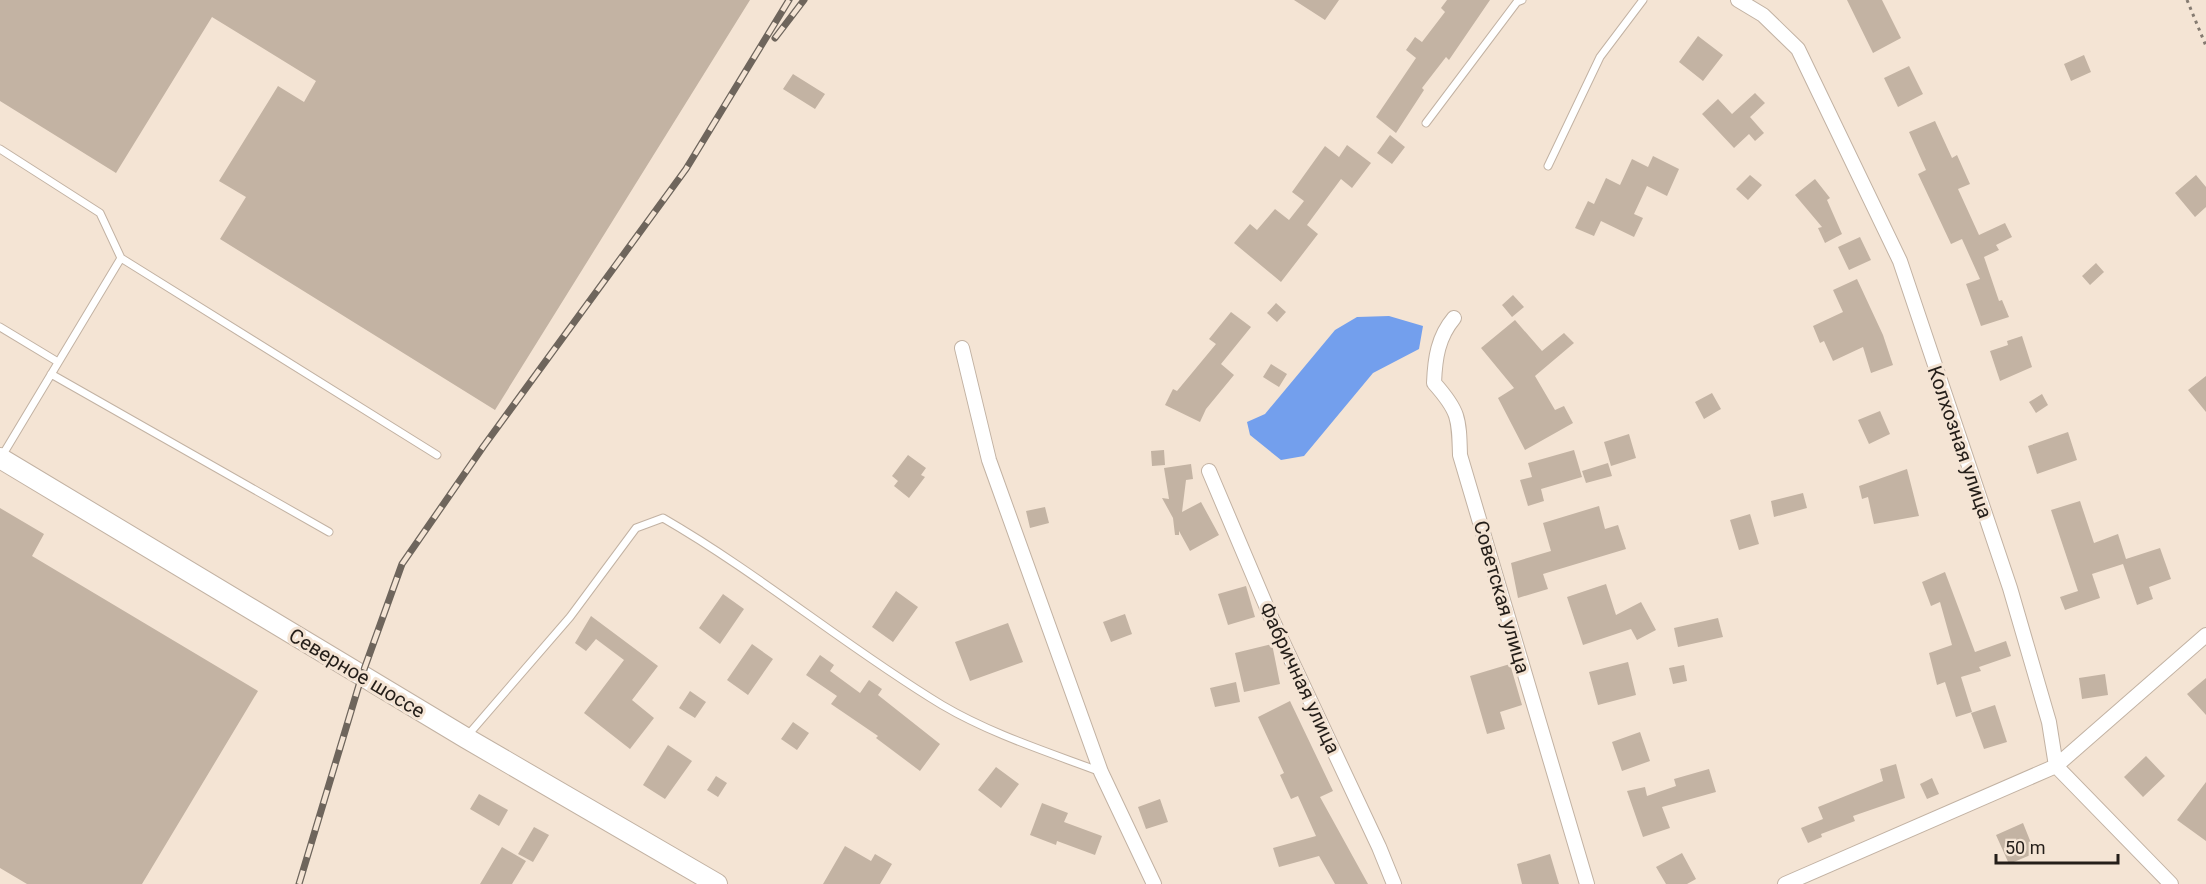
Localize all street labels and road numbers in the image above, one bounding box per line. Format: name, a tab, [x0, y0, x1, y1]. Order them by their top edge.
street label: Колхозная улица	[1923, 362, 1997, 522]
street label: Советская улица	[1469, 518, 1535, 676]
street label: Фабричная улица	[1254, 599, 1346, 757]
street label: Северное шоссе	[285, 623, 429, 723]

